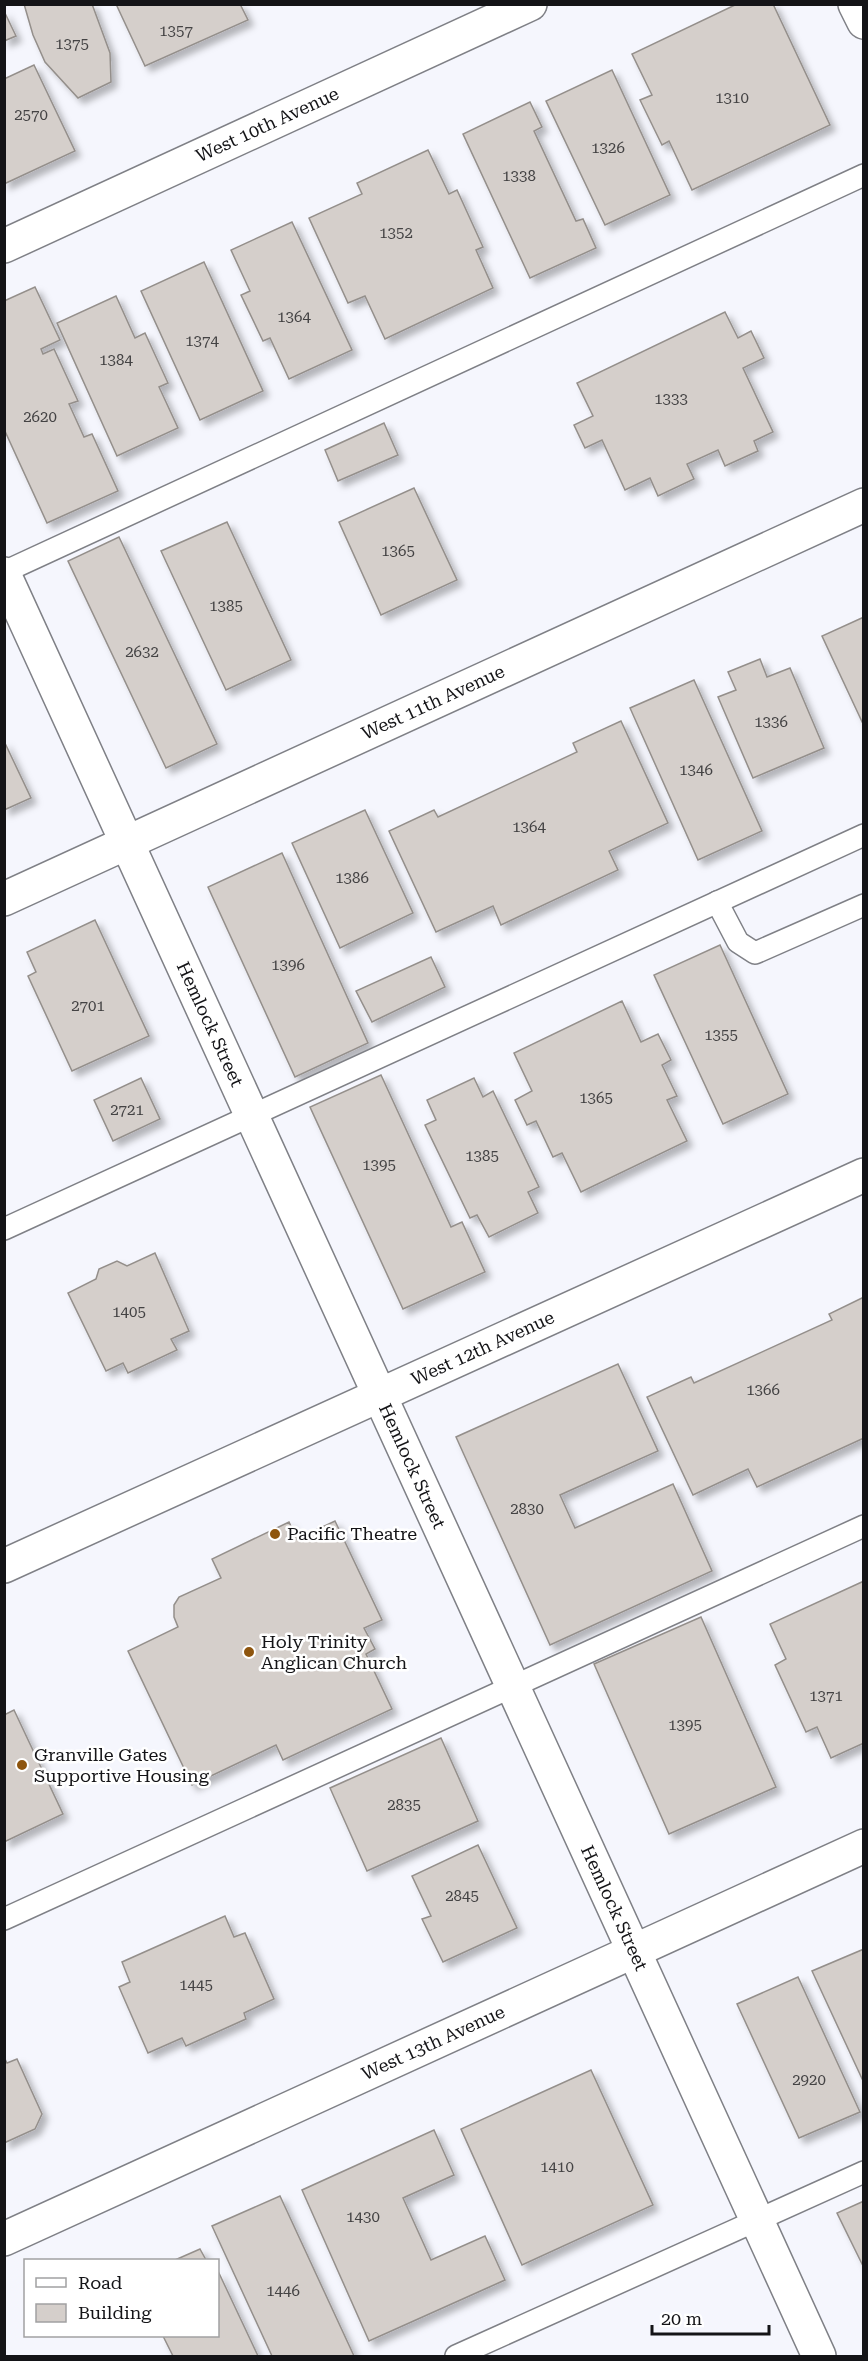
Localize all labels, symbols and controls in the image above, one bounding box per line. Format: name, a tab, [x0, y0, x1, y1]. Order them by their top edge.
house number: 1357	[159, 22, 193, 40]
house number: 1375	[55, 35, 89, 53]
street label: West 10th Avenue	[192, 82, 342, 166]
house number: 1310	[715, 89, 749, 107]
house number: 2570	[14, 106, 48, 124]
house number: 1326	[591, 139, 625, 157]
house number: 1338	[502, 167, 536, 185]
house number: 1352	[379, 224, 413, 242]
house number: 1364	[277, 308, 311, 326]
house number: 1374	[185, 332, 219, 350]
house number: 1384	[99, 351, 133, 369]
house number: 1333	[654, 390, 688, 408]
house number: 2620	[23, 408, 57, 426]
house number: 1365	[381, 542, 415, 560]
house number: 1385	[209, 597, 243, 615]
house number: 2632	[125, 643, 159, 661]
street label: West 11th Avenue	[358, 660, 508, 744]
house number: 1336	[754, 713, 788, 731]
house number: 1346	[679, 761, 713, 779]
house number: 1364	[512, 818, 546, 836]
house number: 1386	[335, 869, 369, 887]
house number: 1396	[271, 956, 305, 974]
street label: Hemlock Street	[173, 958, 248, 1090]
house number: 2701	[71, 997, 105, 1015]
house number: 1355	[704, 1026, 738, 1044]
house number: 1365	[579, 1089, 613, 1107]
house number: 2721	[110, 1101, 144, 1119]
house number: 1385	[465, 1147, 499, 1165]
house number: 1395	[362, 1156, 396, 1174]
house number: 1405	[112, 1303, 146, 1321]
street label: West 12th Avenue	[408, 1306, 558, 1389]
house number: 1366	[746, 1381, 780, 1399]
street label: Hemlock Street	[375, 1400, 450, 1532]
house number: 2830	[510, 1500, 544, 1518]
place label: Pacific Theatre	[287, 1523, 417, 1544]
marker: Pacific Theatre	[268, 1527, 282, 1541]
place label: Holy Trinity Anglican Church	[261, 1631, 408, 1673]
marker: Holy Trinity Anglican Church	[242, 1645, 256, 1659]
house number: 1371	[809, 1687, 843, 1705]
house number: 1395	[668, 1716, 702, 1734]
place label: Granville Gates Supportive Housing	[34, 1744, 210, 1786]
marker: Granville Gates Supportive Housing	[15, 1758, 29, 1772]
house number: 2835	[387, 1796, 421, 1814]
street label: Hemlock Street	[577, 1842, 652, 1974]
house number: 2845	[445, 1887, 479, 1905]
house number: 1445	[179, 1976, 213, 1994]
street label: West 13th Avenue	[358, 2001, 508, 2084]
house number: 2920	[792, 2071, 826, 2089]
house number: 1410	[540, 2158, 574, 2176]
house number: 1430	[346, 2208, 380, 2226]
legend	[24, 2259, 219, 2337]
text: Road	[78, 2272, 123, 2293]
house number: 1446	[266, 2282, 300, 2300]
scale bar	[652, 2298, 769, 2336]
text: Building	[78, 2302, 152, 2323]
text: 20 m	[661, 2308, 702, 2329]

